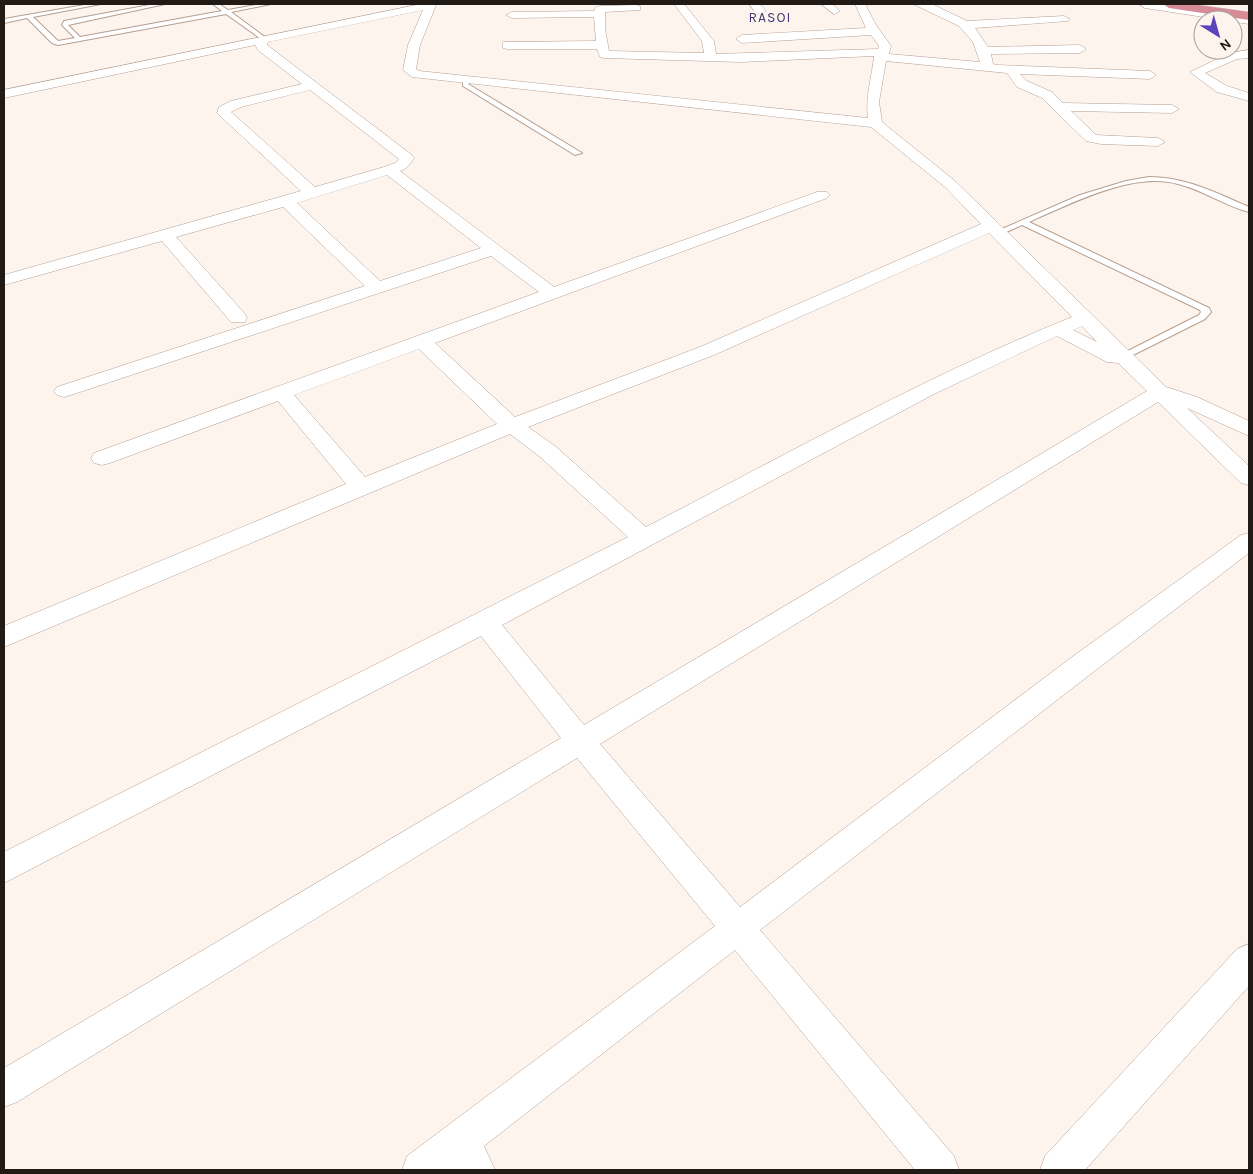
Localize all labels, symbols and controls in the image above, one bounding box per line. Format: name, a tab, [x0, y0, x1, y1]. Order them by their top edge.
district label: RASOI	[748, 9, 792, 26]
north arrow	[1193, 10, 1243, 60]
text: N	[1216, 35, 1235, 55]

